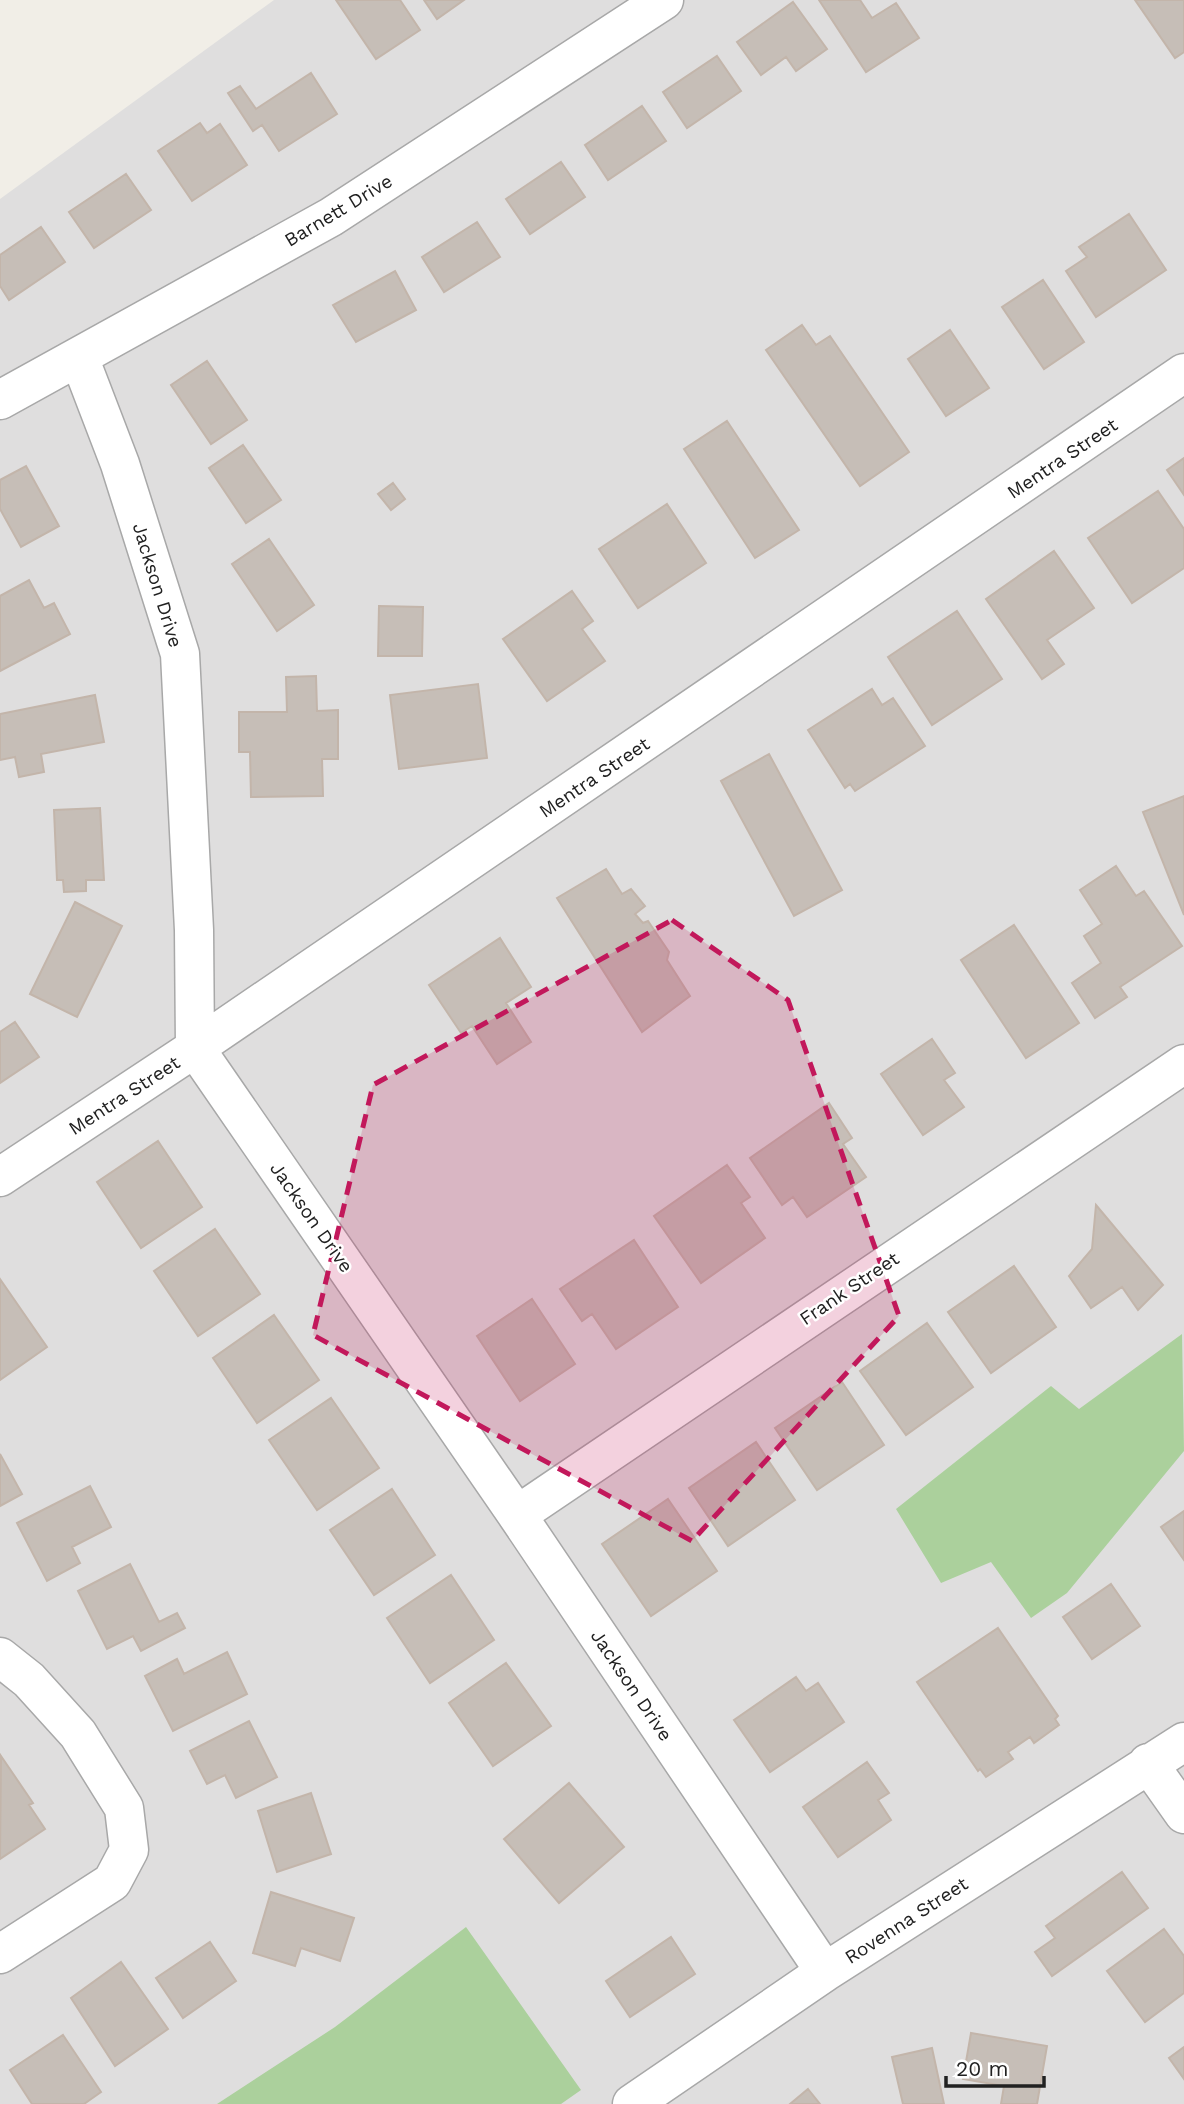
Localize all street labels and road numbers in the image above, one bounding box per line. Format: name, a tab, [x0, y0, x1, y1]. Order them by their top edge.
street label: Barnett Drive	[280, 169, 396, 252]
street label: Mentra Street	[1003, 413, 1122, 504]
street label: Jackson Drive	[128, 520, 187, 650]
street label: Mentra Street	[535, 732, 654, 823]
street label: Mentra Street	[64, 1051, 184, 1140]
street label: Jackson Drive	[265, 1158, 358, 1277]
street label: Frank Street	[795, 1247, 903, 1330]
street label: Jackson Drive	[586, 1625, 677, 1745]
street label: Rovenna Street	[840, 1872, 972, 1969]

